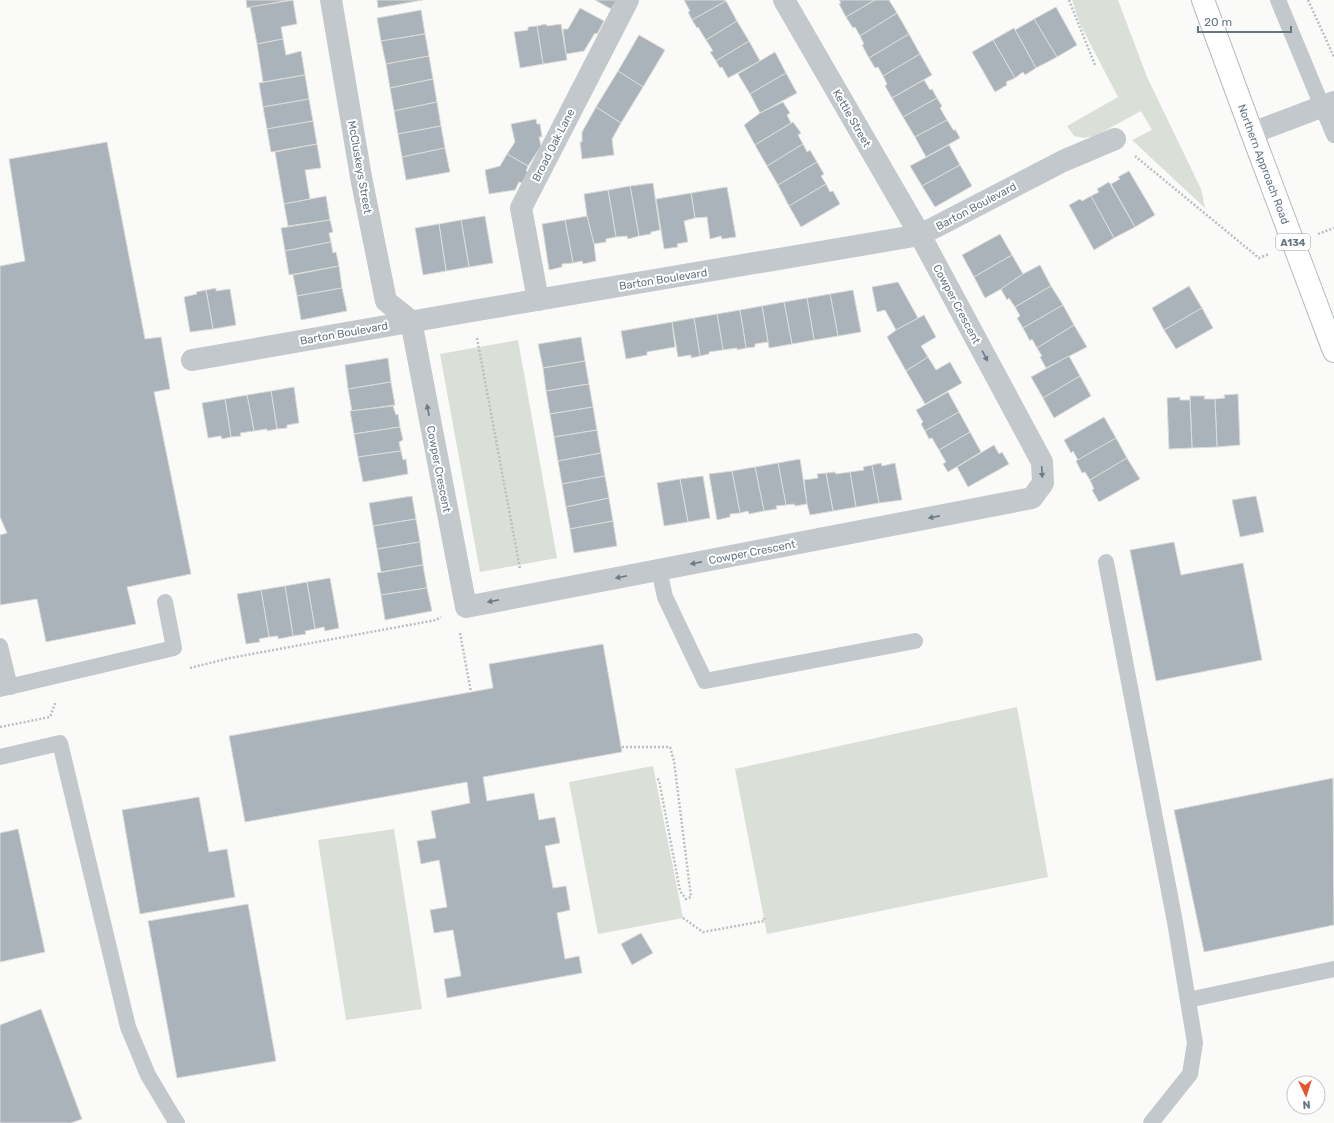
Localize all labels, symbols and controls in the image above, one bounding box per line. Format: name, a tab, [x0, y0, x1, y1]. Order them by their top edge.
scale bar	[1198, 8, 1291, 34]
text: 20 m	[1204, 15, 1232, 29]
street label: Kettle Street	[830, 87, 874, 150]
street label: Northern Approach Road	[1235, 102, 1292, 226]
street label: Broad Oak Lane	[530, 107, 577, 184]
street label: McCluskeys Street	[345, 119, 374, 215]
street label: Barton Boulevard	[934, 180, 1019, 233]
road number: A134	[1276, 234, 1310, 250]
street label: Cowper Crescent	[930, 262, 983, 347]
street label: Barton Boulevard	[618, 266, 708, 293]
street label: Barton Boulevard	[299, 319, 389, 348]
one-way arrow	[982, 350, 988, 362]
one-way arrow	[425, 404, 431, 416]
street label: Cowper Crescent	[424, 425, 453, 514]
one-way arrow	[1039, 466, 1046, 478]
one-way arrow	[928, 515, 940, 521]
street label: Cowper Crescent	[708, 538, 797, 567]
one-way arrow	[690, 560, 702, 566]
one-way arrow	[615, 574, 627, 580]
one-way arrow	[487, 599, 499, 605]
north arrow	[1286, 1075, 1326, 1115]
text: N	[1302, 1098, 1311, 1111]

